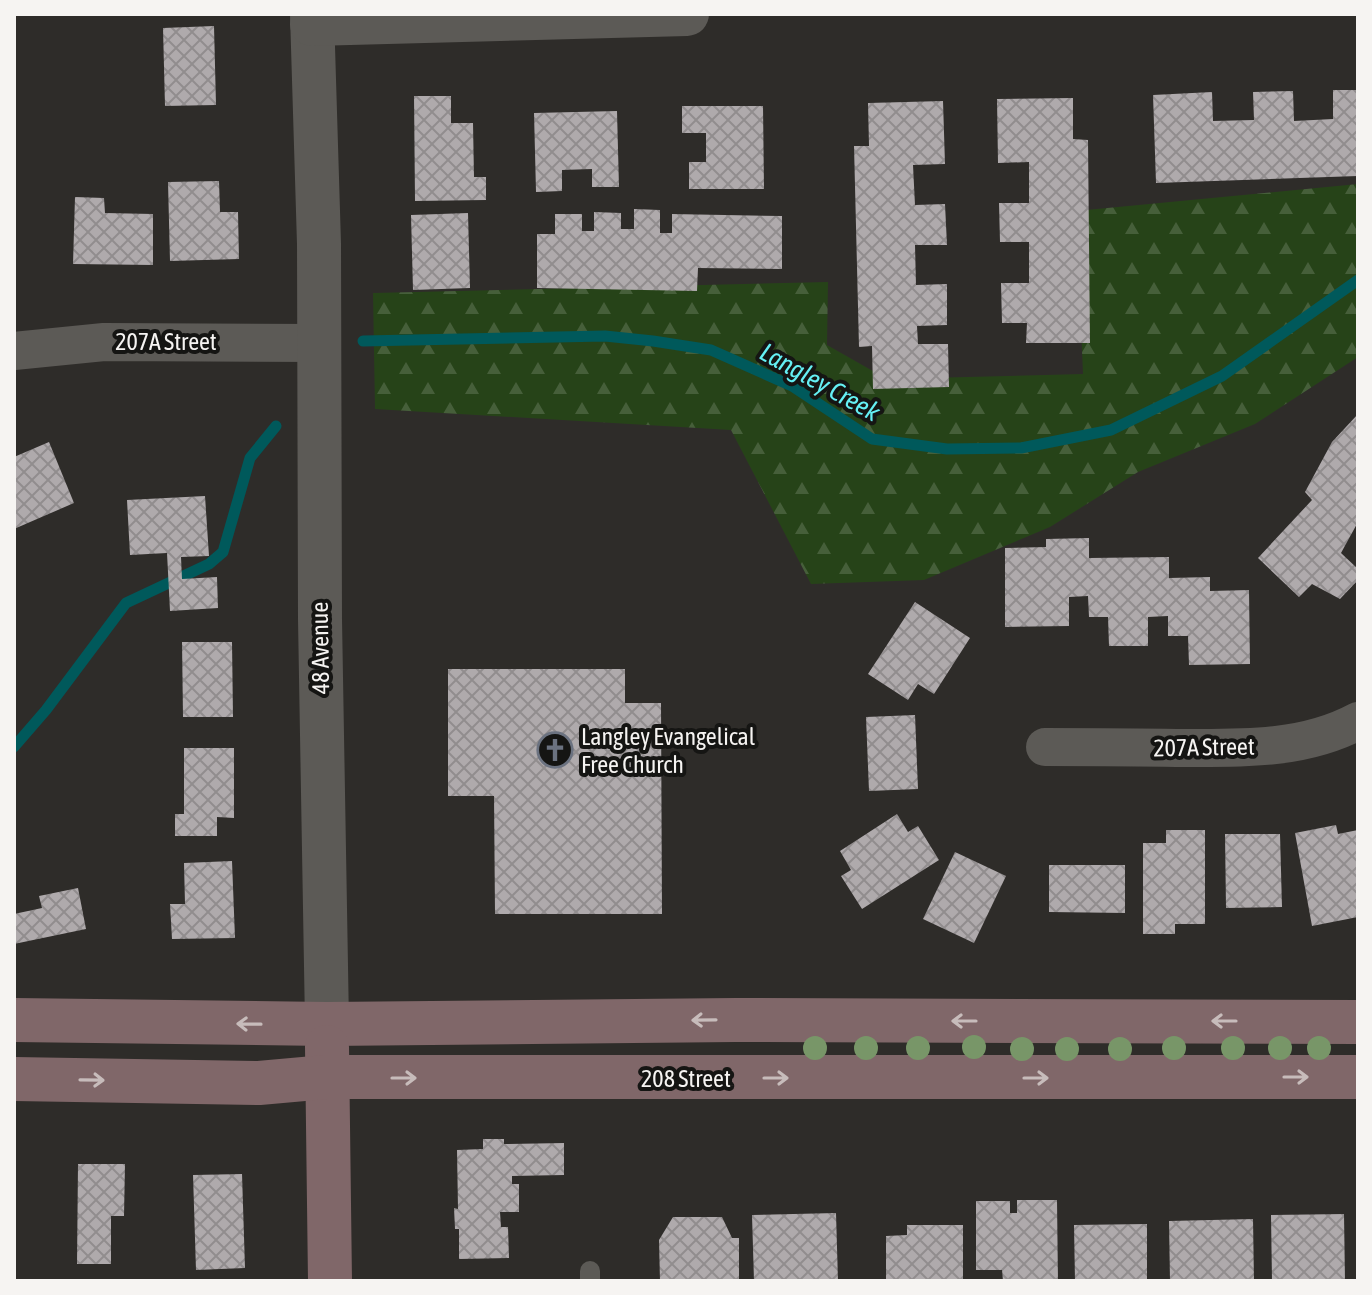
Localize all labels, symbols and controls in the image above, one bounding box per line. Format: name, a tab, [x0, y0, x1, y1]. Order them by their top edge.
street label: 207A Street	[115, 328, 217, 355]
water label: Langley Creek	[755, 337, 886, 427]
street label: 48 Avenue	[306, 602, 334, 694]
place label: Langley Evangelical Free Church	[581, 723, 756, 778]
church icon: Langley Evangelical Free Church	[536, 731, 574, 769]
street label: 207A Street	[1153, 733, 1255, 761]
one-way arrow	[691, 1012, 718, 1028]
one-way arrow	[951, 1013, 978, 1028]
one-way arrow	[1211, 1013, 1238, 1029]
one-way arrow	[236, 1016, 263, 1031]
street label: 208 Street	[641, 1065, 731, 1092]
one-way arrow	[1282, 1069, 1309, 1085]
one-way arrow	[390, 1070, 417, 1086]
one-way arrow	[762, 1070, 789, 1086]
one-way arrow	[1022, 1070, 1049, 1086]
one-way arrow	[78, 1072, 105, 1088]

